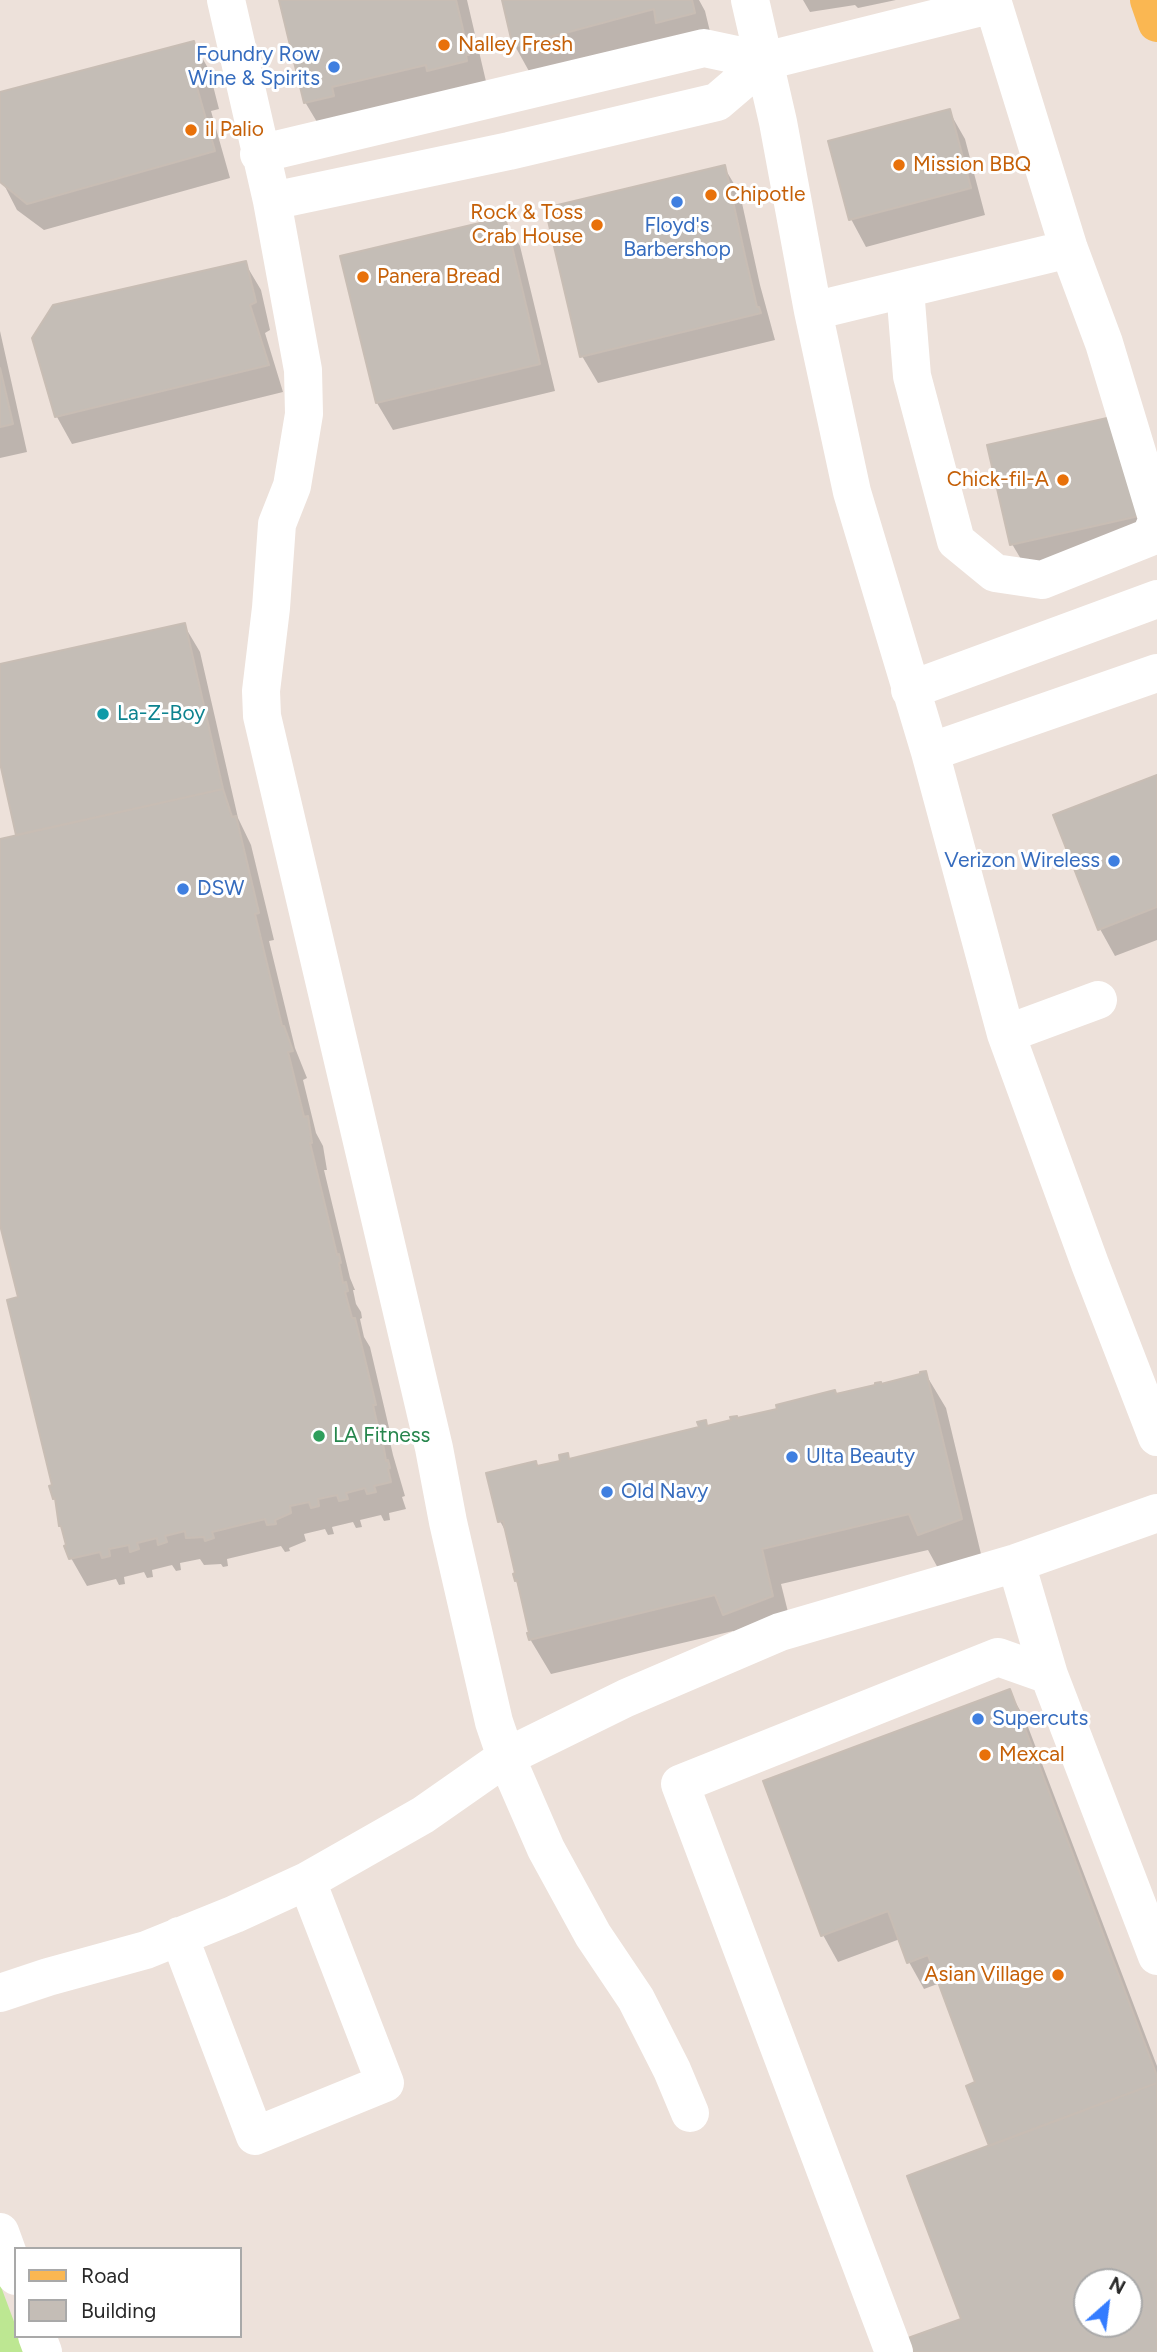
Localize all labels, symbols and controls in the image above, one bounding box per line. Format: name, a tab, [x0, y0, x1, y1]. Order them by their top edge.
place label: Nalley Fresh	[458, 32, 573, 58]
marker: Nalley Fresh	[436, 37, 452, 53]
place label: Foundry Row Wine & Spirits	[188, 42, 320, 92]
marker: Foundry Row Wine & Spirits	[326, 59, 342, 75]
place label: il Palio	[205, 117, 264, 143]
marker: il Palio	[183, 122, 199, 138]
place label: Mission BBQ	[913, 152, 1031, 178]
marker: Mission BBQ	[891, 157, 907, 173]
place label: Chipotle	[725, 182, 805, 208]
marker: Chipotle	[703, 187, 719, 203]
marker: Floyd's Barbershop	[669, 194, 685, 210]
place label: Rock & Toss Crab House	[470, 200, 583, 250]
place label: Floyd's Barbershop	[623, 213, 731, 263]
marker: Rock & Toss Crab House	[589, 217, 605, 233]
place label: Panera Bread	[377, 264, 500, 290]
marker: Panera Bread	[355, 269, 371, 285]
place label: Chick-fil-A	[947, 467, 1049, 493]
marker: Chick-fil-A	[1055, 472, 1071, 488]
place label: La-Z-Boy	[117, 701, 205, 727]
marker: La-Z-Boy	[95, 706, 111, 722]
place label: Verizon Wireless	[944, 848, 1100, 874]
marker: Verizon Wireless	[1106, 853, 1122, 869]
place label: DSW	[197, 876, 245, 902]
marker: DSW	[175, 881, 191, 897]
place label: LA Fitness	[333, 1423, 430, 1449]
marker: LA Fitness	[311, 1428, 327, 1444]
place label: Ulta Beauty	[806, 1444, 915, 1470]
marker: Ulta Beauty	[784, 1449, 800, 1465]
place label: Old Navy	[621, 1479, 708, 1505]
marker: Old Navy	[599, 1484, 615, 1500]
place label: Supercuts	[992, 1706, 1088, 1732]
marker: Supercuts	[970, 1711, 986, 1727]
place label: Mexcal	[999, 1742, 1065, 1768]
marker: Mexcal	[977, 1747, 993, 1763]
place label: Asian Village	[924, 1962, 1044, 1988]
marker: Asian Village	[1050, 1967, 1066, 1983]
legend	[14, 2247, 242, 2338]
text: Road	[81, 2263, 129, 2288]
north arrow	[1073, 2268, 1143, 2338]
text: N	[1105, 2272, 1129, 2299]
text: Building	[81, 2298, 156, 2323]

